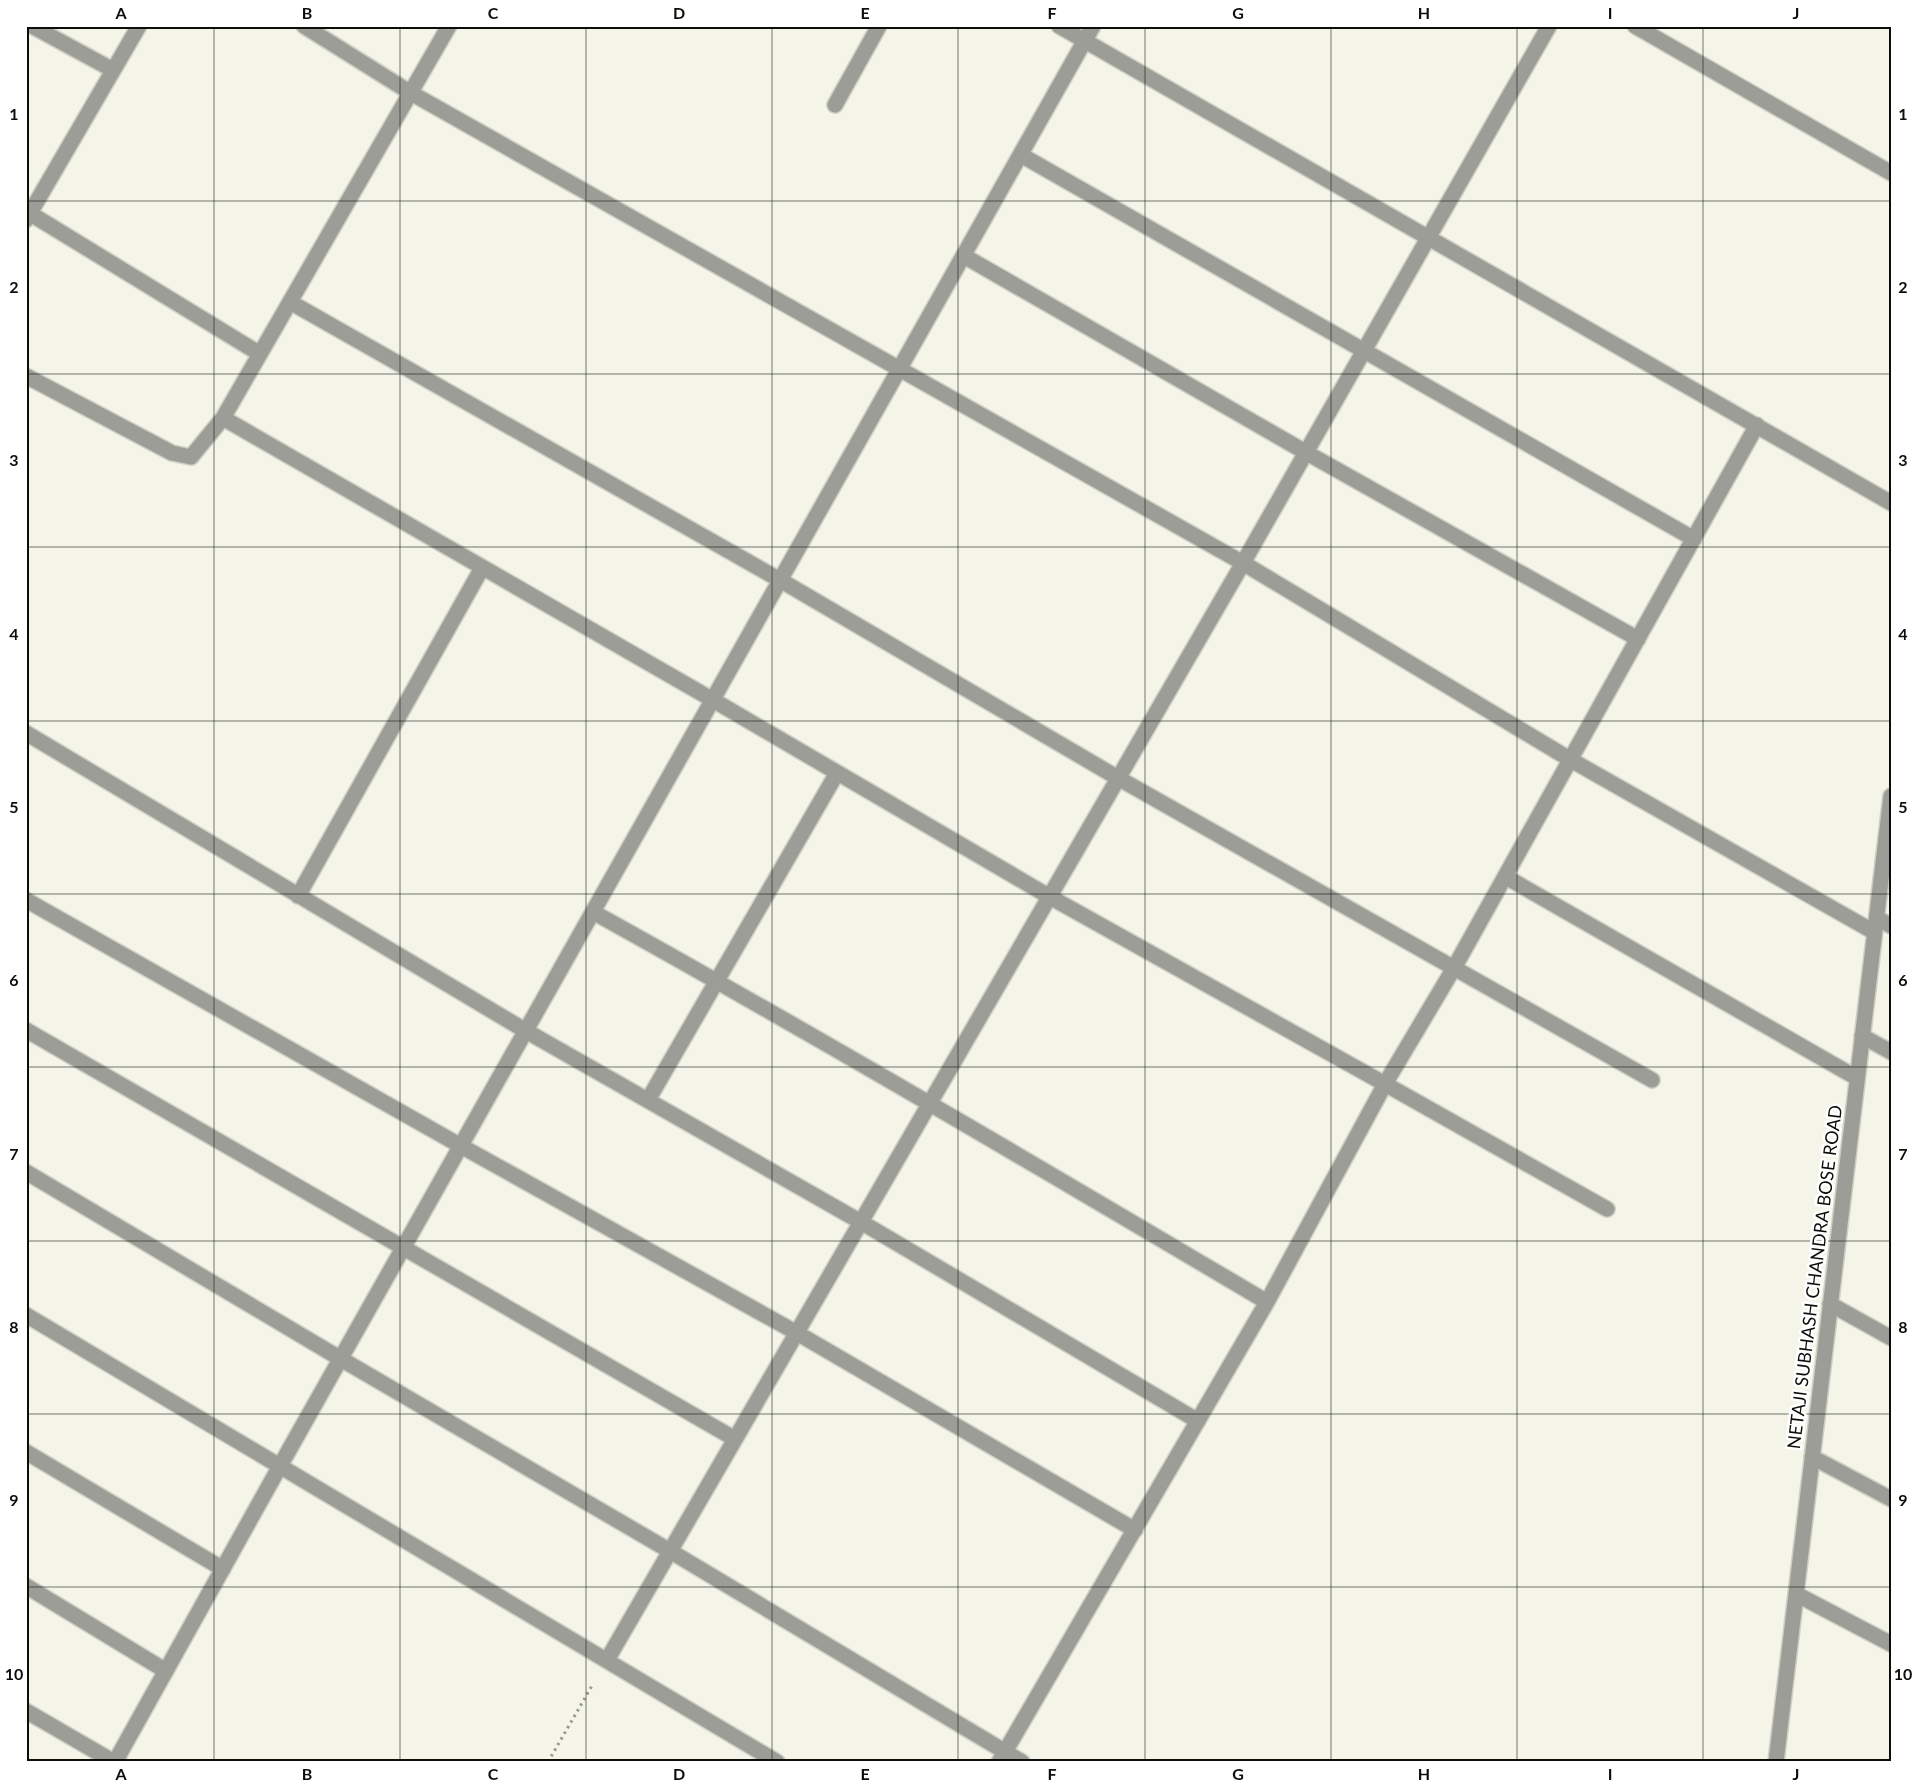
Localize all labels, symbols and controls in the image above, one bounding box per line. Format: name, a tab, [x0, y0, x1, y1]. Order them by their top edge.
text: A	[114, 3, 127, 22]
text: B	[302, 3, 312, 22]
text: C	[488, 3, 499, 22]
text: D	[673, 3, 685, 22]
text: E	[860, 3, 870, 22]
text: F	[1047, 3, 1057, 22]
text: G	[1232, 3, 1244, 22]
text: H	[1418, 3, 1430, 22]
text: I	[1608, 3, 1612, 22]
text: J	[1793, 3, 1799, 22]
text: 1	[9, 104, 19, 123]
text: 1	[1898, 104, 1908, 123]
text: 2	[9, 277, 19, 296]
text: 2	[1898, 277, 1908, 296]
text: 3	[9, 450, 19, 469]
text: 3	[1898, 450, 1908, 469]
text: 4	[9, 624, 19, 643]
text: 4	[1898, 624, 1908, 643]
text: 5	[9, 797, 19, 816]
text: 5	[1898, 797, 1908, 816]
text: 6	[9, 970, 19, 989]
text: 6	[1898, 970, 1908, 989]
street label: NETAJI SUBHASH CHANDRA BOSE ROAD	[1782, 1104, 1846, 1450]
text: 7	[9, 1144, 19, 1163]
text: 7	[1898, 1144, 1908, 1163]
text: 8	[9, 1317, 19, 1336]
text: 8	[1898, 1317, 1908, 1336]
text: 9	[9, 1490, 19, 1509]
text: 9	[1898, 1490, 1908, 1509]
text: 10	[5, 1664, 23, 1683]
text: 10	[1894, 1664, 1912, 1683]
text: A	[114, 1764, 127, 1783]
text: B	[302, 1764, 312, 1783]
text: C	[488, 1764, 499, 1783]
text: D	[673, 1764, 685, 1783]
text: E	[860, 1764, 870, 1783]
text: F	[1047, 1764, 1057, 1783]
text: G	[1232, 1764, 1244, 1783]
text: H	[1418, 1764, 1430, 1783]
text: I	[1608, 1764, 1612, 1783]
text: J	[1793, 1764, 1799, 1783]

